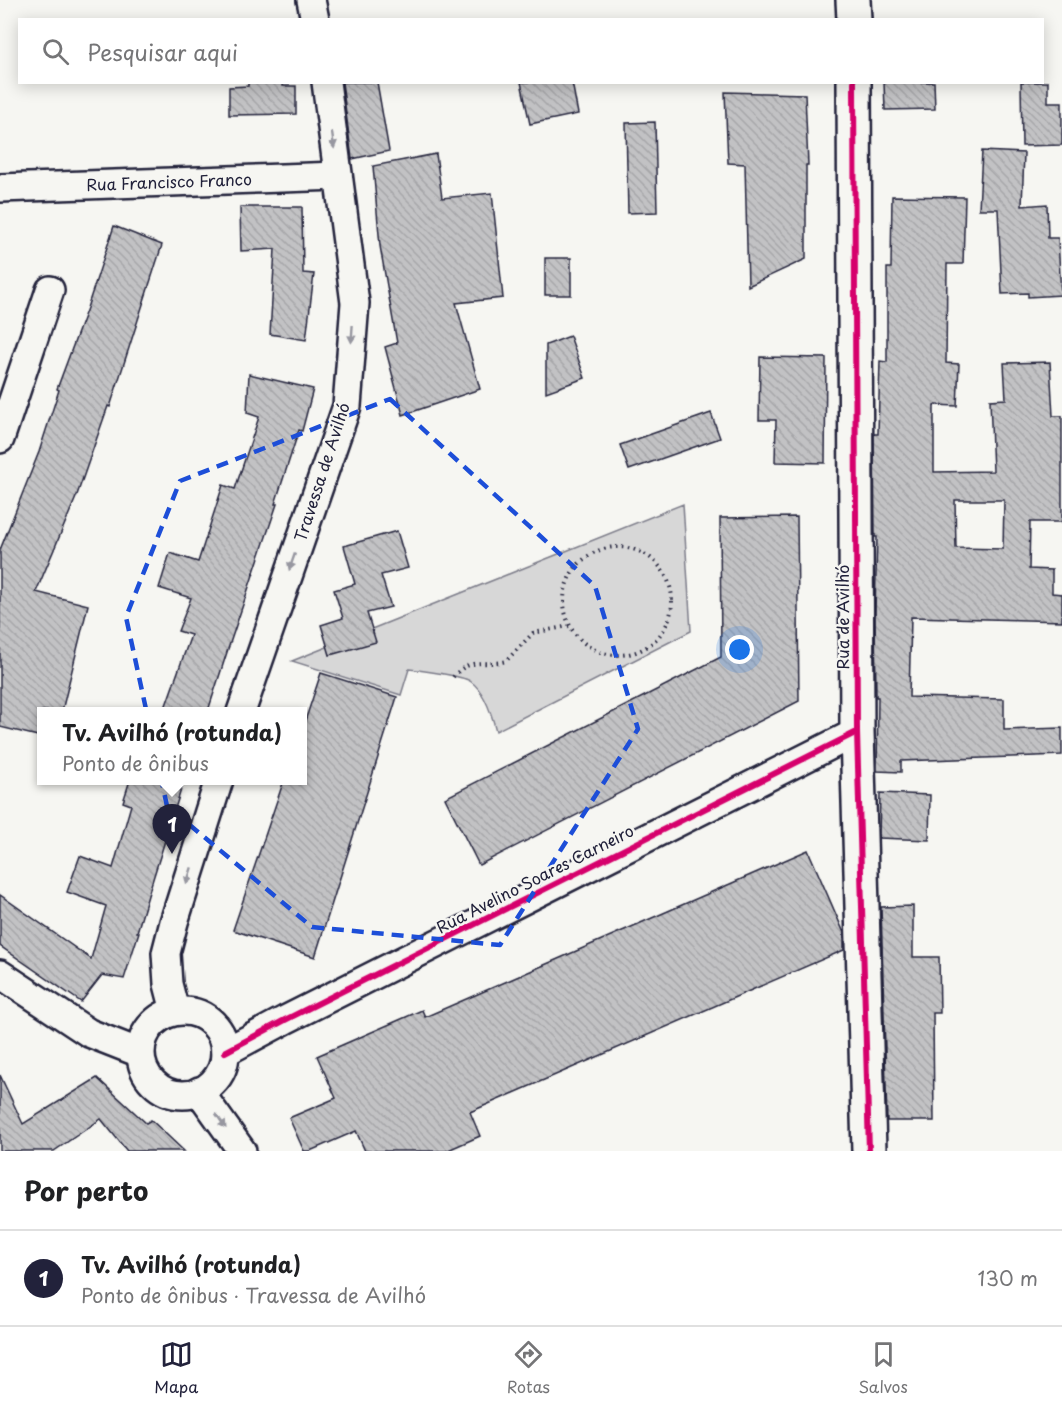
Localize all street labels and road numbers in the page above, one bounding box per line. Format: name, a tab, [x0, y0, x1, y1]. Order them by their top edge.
street label: Rua Francisco Franco	[86, 166, 252, 196]
street label: Travessa de Avilhó	[287, 399, 355, 544]
street label: Rua de Avilhó	[830, 565, 854, 669]
street label: Rua Avelino Soares Carneiro	[432, 818, 638, 938]

